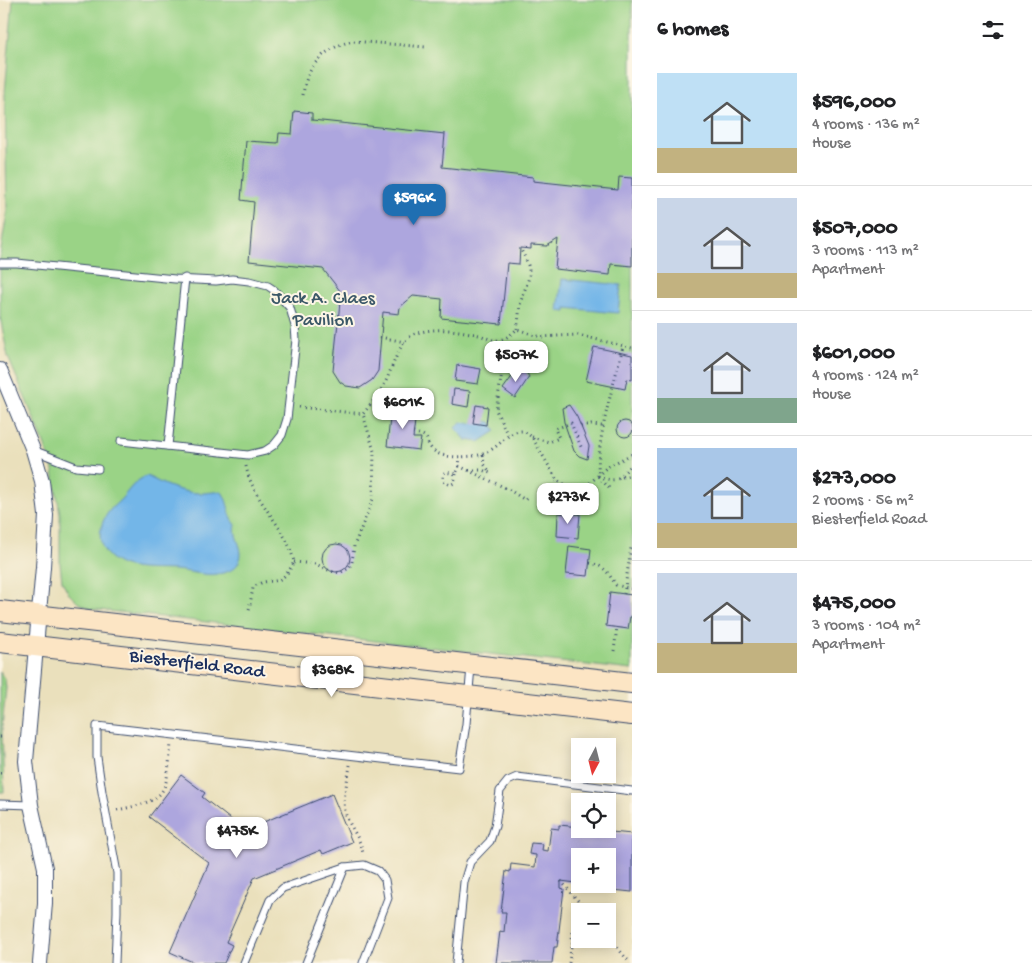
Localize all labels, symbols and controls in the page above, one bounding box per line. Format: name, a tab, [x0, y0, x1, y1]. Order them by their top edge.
icon: filters	[979, 16, 1007, 44]
text: 6 homes	[657, 18, 728, 43]
text: $596,000	[812, 91, 896, 116]
icon: home	[697, 93, 757, 153]
text: 4 rooms · 136 m²	[812, 116, 920, 135]
text: House	[812, 135, 851, 154]
pin: $596K	[379, 184, 449, 226]
text: $596K	[394, 190, 434, 209]
text: $507,000	[812, 217, 898, 242]
icon: home	[697, 218, 757, 278]
text: 3 rooms · 113 m²	[812, 242, 919, 261]
text: Apartment	[812, 261, 884, 280]
park label: Jack A. Claes Pavilion	[271, 288, 376, 333]
pin: $507K	[481, 340, 551, 383]
text: $601,000	[812, 342, 895, 367]
icon: home	[697, 343, 757, 403]
text: $507K	[495, 347, 537, 366]
text: 4 rooms · 124 m²	[812, 367, 919, 386]
text: House	[812, 386, 851, 405]
pin: $601K	[368, 388, 438, 430]
text: $601K	[383, 394, 423, 413]
text: $273,000	[812, 467, 896, 492]
icon: home	[697, 468, 757, 528]
pin: $273K	[533, 482, 603, 525]
text: $273K	[548, 489, 588, 508]
text: 2 rooms · 56 m²	[812, 492, 914, 511]
text: Biesterfield Road	[812, 511, 927, 530]
text: $475,000	[812, 592, 896, 617]
icon: home	[697, 593, 757, 653]
text: 3 rooms · 104 m²	[812, 617, 921, 636]
text: Apartment	[812, 636, 884, 655]
street label: Biesterfield Road	[127, 645, 268, 685]
pin: $368K	[297, 656, 367, 698]
text: $368K	[311, 662, 353, 681]
north arrow	[571, 738, 616, 782]
map controls	[571, 738, 616, 948]
button: locate	[571, 793, 616, 838]
pin: $475K	[202, 816, 272, 859]
text: $475K	[217, 823, 257, 842]
button: +	[571, 848, 616, 893]
button: −	[571, 903, 616, 948]

